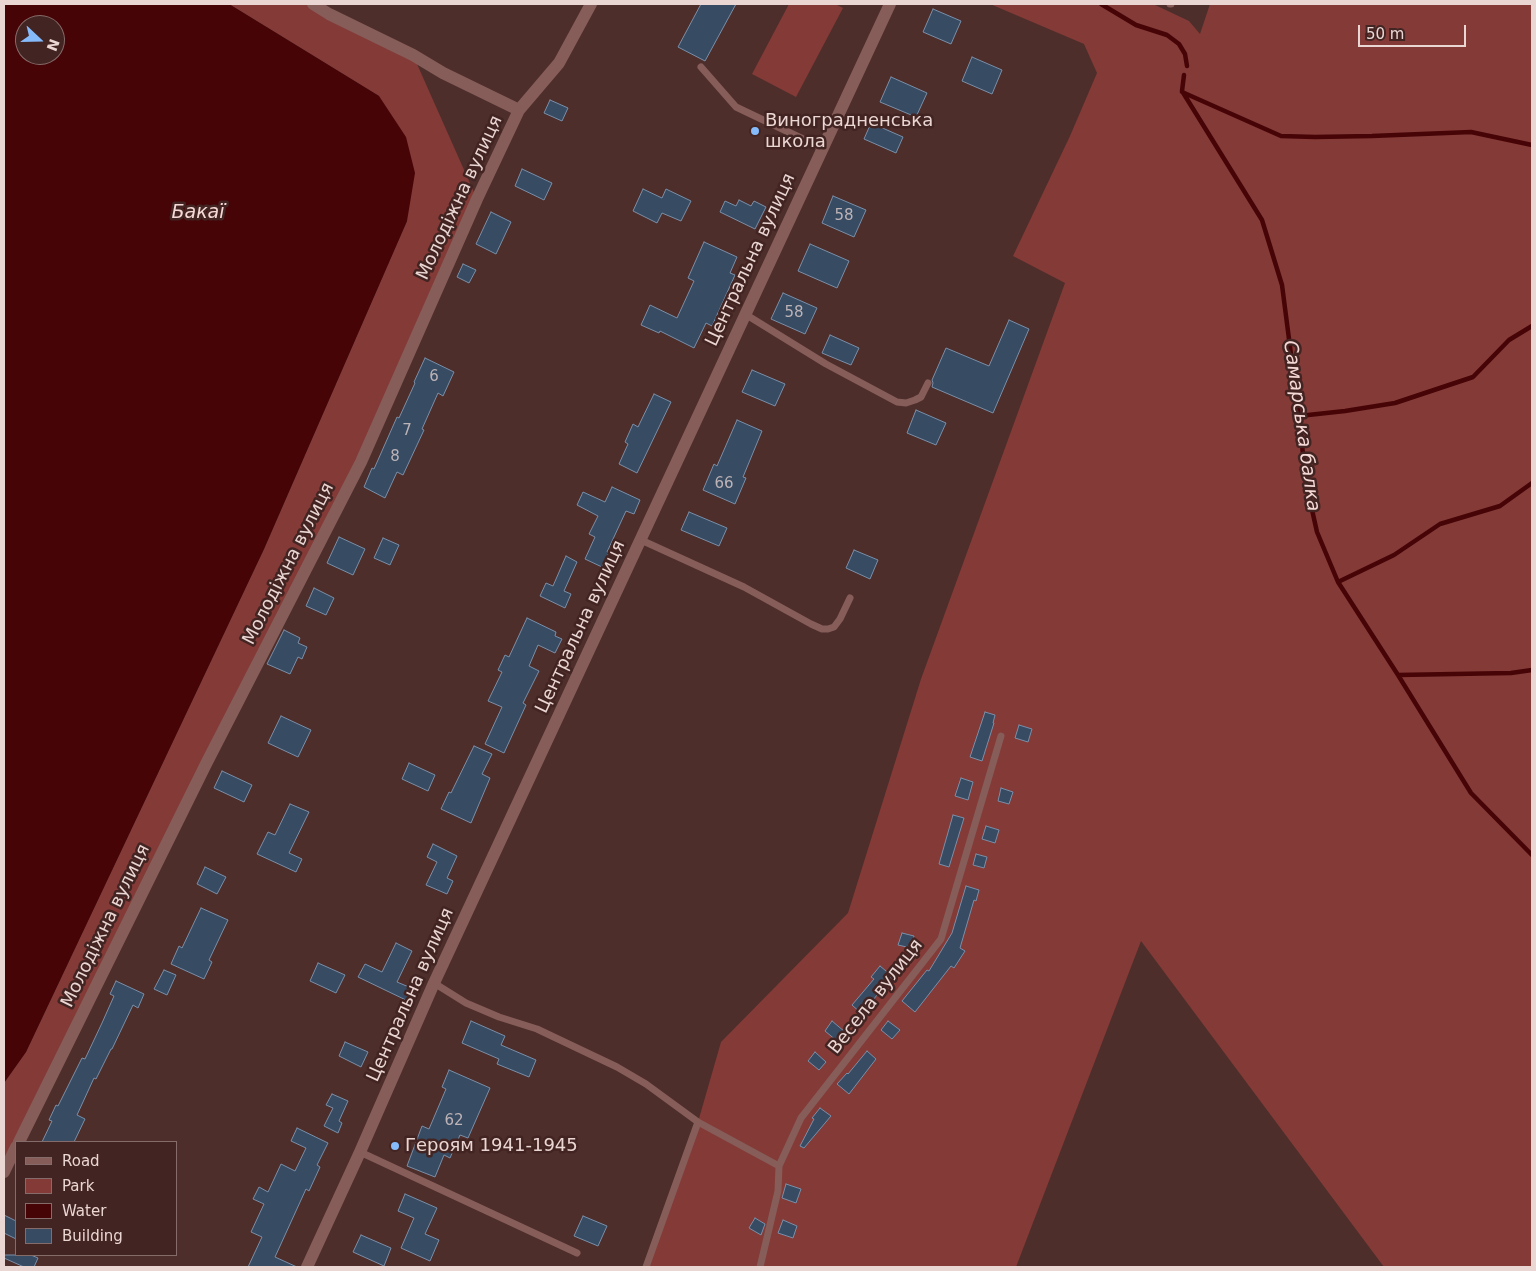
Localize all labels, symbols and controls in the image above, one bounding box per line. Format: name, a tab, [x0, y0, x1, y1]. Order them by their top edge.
north arrow	[15, 15, 65, 65]
scale bar	[1361, 15, 1468, 47]
text: 50 m	[1366, 25, 1404, 43]
text: N	[44, 37, 63, 53]
place label: Виноградненська школа	[765, 110, 933, 152]
street label: Молодіжна вулиця	[412, 112, 508, 284]
marker: Виноградненська школа	[749, 125, 761, 137]
street label: Центральна вулиця	[701, 170, 801, 350]
water label: Бакаї	[171, 202, 225, 224]
house number: 58	[834, 207, 854, 225]
house number: 58	[784, 304, 804, 322]
water label: Самарська балка	[1278, 339, 1324, 513]
house number: 6	[429, 368, 439, 386]
house number: 7	[402, 422, 412, 440]
house number: 8	[390, 448, 400, 466]
house number: 66	[714, 475, 734, 493]
street label: Молодіжна вулиця	[239, 479, 339, 649]
street label: Центральна вулиця	[531, 537, 631, 717]
street label: Молодіжна вулиця	[57, 841, 155, 1011]
street label: Центральна вулиця	[363, 905, 459, 1085]
street label: Весела вулиця	[824, 935, 928, 1059]
house number: 62	[444, 1112, 464, 1130]
place label: Героям 1941-1945	[405, 1135, 578, 1157]
marker: Героям 1941-1945	[389, 1140, 401, 1152]
legend	[15, 1141, 178, 1256]
text: Road	[62, 1152, 100, 1170]
text: Park	[62, 1177, 94, 1195]
text: Water	[62, 1202, 106, 1220]
text: Building	[62, 1227, 123, 1245]

